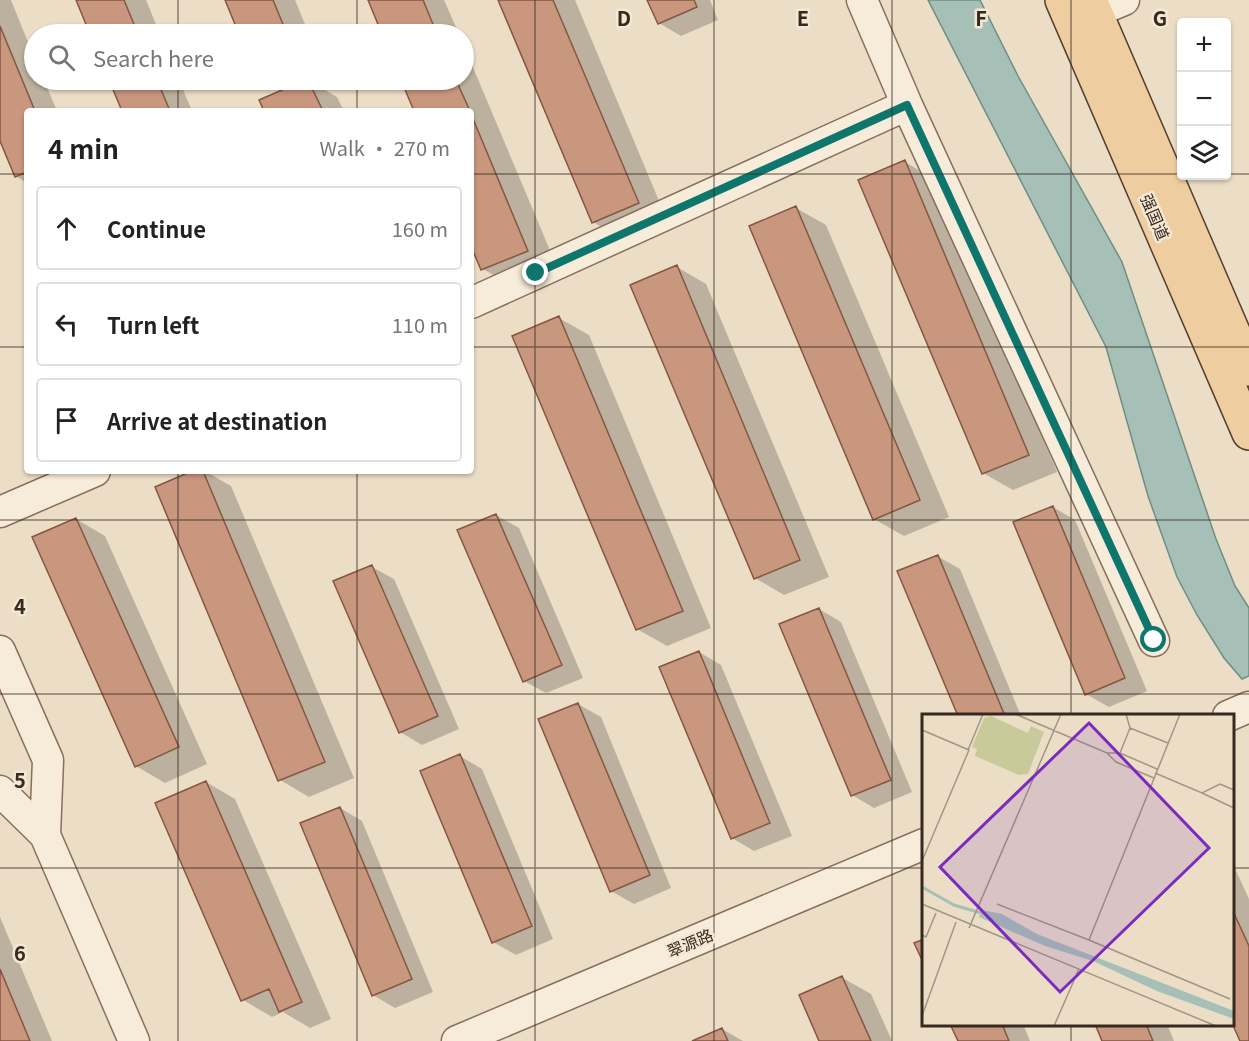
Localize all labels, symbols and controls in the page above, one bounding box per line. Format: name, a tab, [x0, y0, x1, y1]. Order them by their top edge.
text: D	[617, 3, 631, 32]
text: E	[797, 3, 809, 32]
text: F	[975, 3, 987, 32]
text: G	[1153, 3, 1167, 32]
map controls	[1177, 18, 1231, 180]
button: +	[1177, 18, 1231, 72]
search box	[24, 24, 474, 90]
icon: search	[45, 41, 78, 74]
text: Search here	[93, 41, 214, 73]
button: −	[1177, 72, 1231, 126]
button: layers	[1177, 126, 1231, 180]
text: 4 min	[48, 129, 119, 166]
text: Walk · 270 m	[320, 133, 450, 162]
street label: 强国道	[1135, 190, 1176, 243]
icon: ahead	[50, 212, 83, 245]
text: Continue	[107, 212, 206, 244]
text: 160 m	[392, 214, 448, 243]
route end	[522, 259, 548, 285]
icon: left	[50, 308, 83, 341]
text: Turn left	[107, 308, 199, 340]
text: 110 m	[392, 310, 448, 339]
icon: arrive	[50, 404, 83, 437]
text: Arrive at destination	[107, 404, 327, 436]
text: 4	[14, 591, 26, 620]
route start	[1140, 626, 1166, 652]
inset map	[922, 714, 1234, 1026]
text: 5	[14, 765, 26, 794]
street label: 翠源路	[663, 922, 716, 963]
text: 6	[14, 938, 26, 967]

